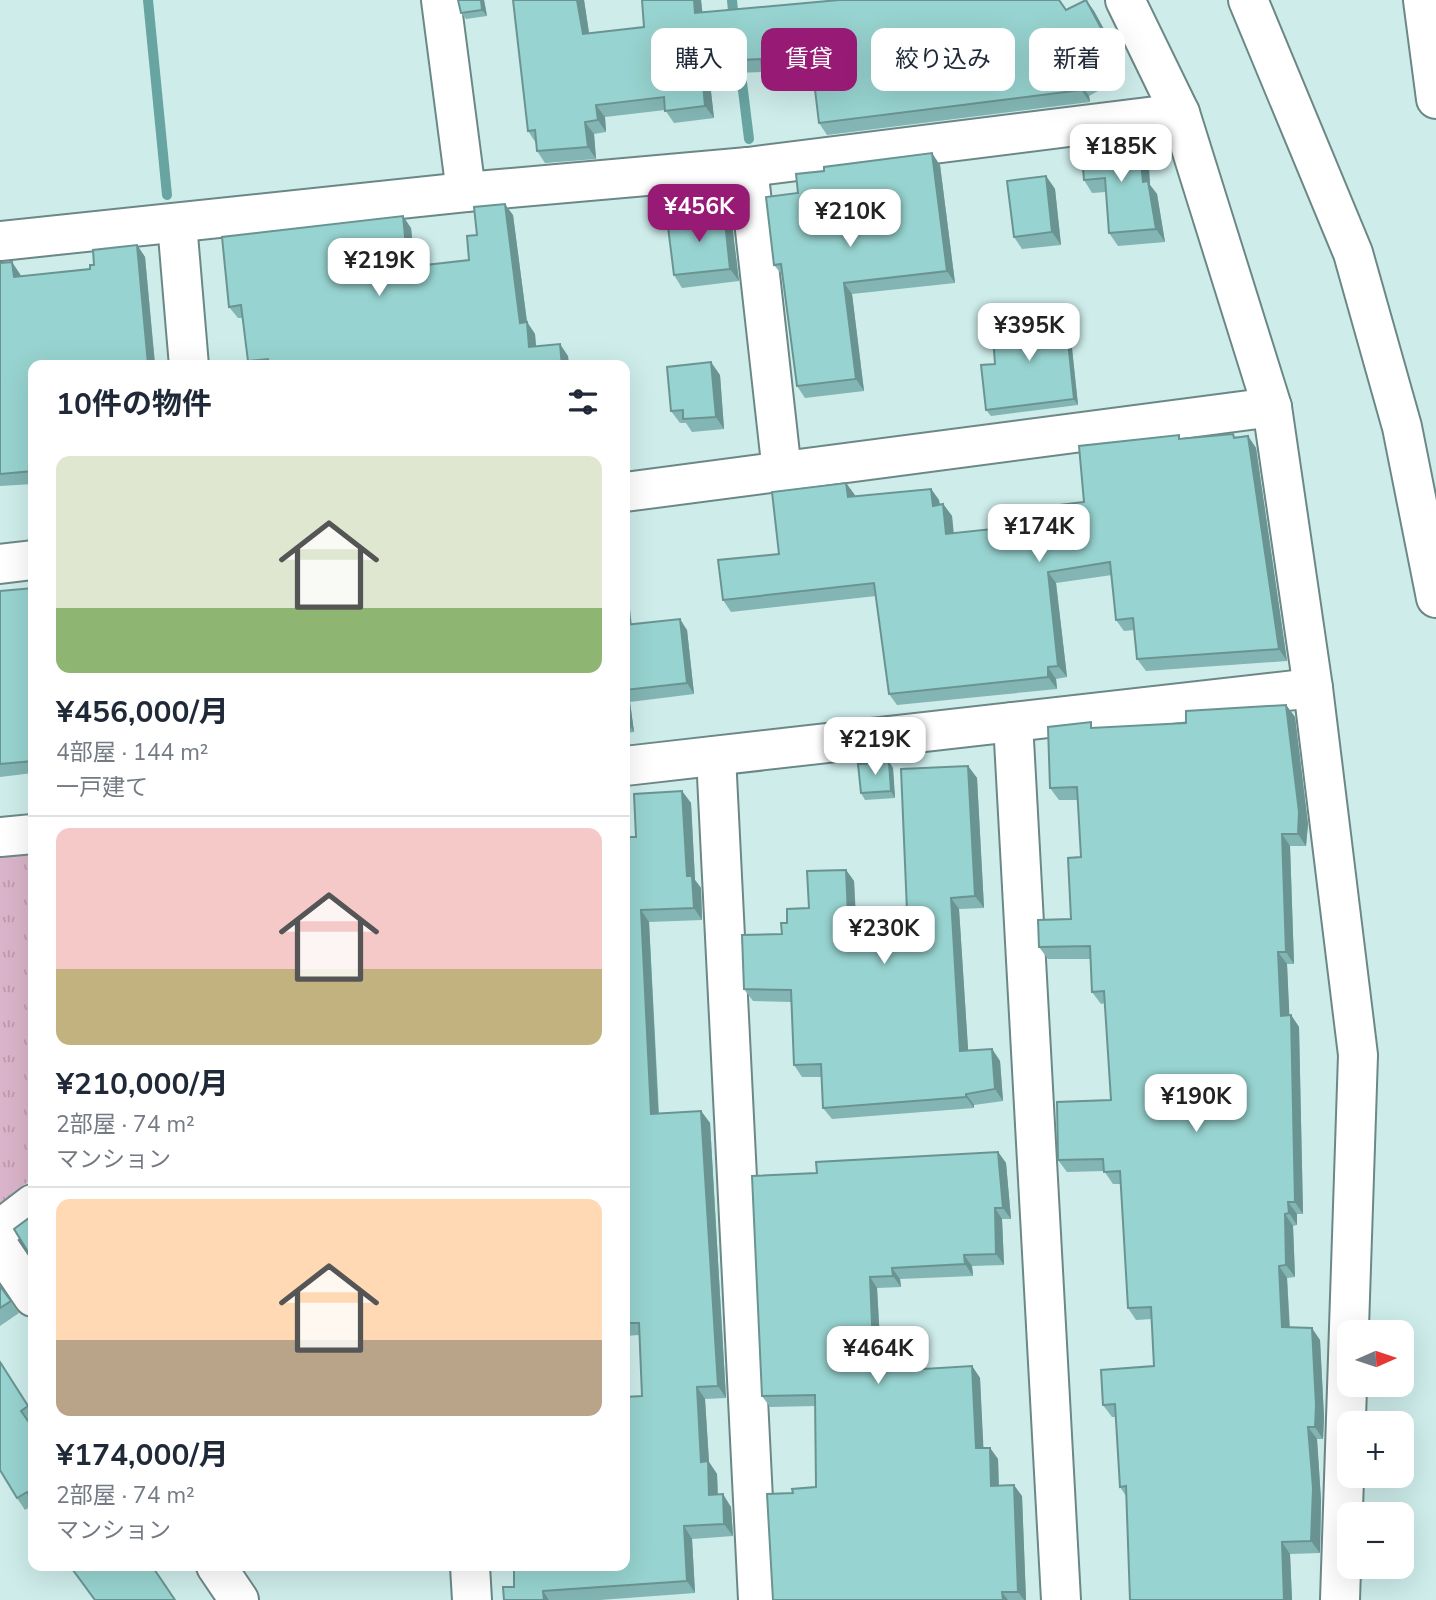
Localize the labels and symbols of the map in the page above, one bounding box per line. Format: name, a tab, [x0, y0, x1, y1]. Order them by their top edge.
pin: ¥185K	[1072, 124, 1170, 184]
pin: ¥456K	[650, 184, 748, 244]
pin: ¥210K	[801, 190, 899, 249]
pin: ¥219K	[330, 238, 428, 298]
pin: ¥395K	[980, 304, 1078, 363]
pin: ¥174K	[990, 504, 1088, 564]
pin: ¥219K	[826, 718, 924, 777]
pin: ¥230K	[835, 906, 933, 966]
pin: ¥190K	[1147, 1074, 1245, 1134]
north arrow	[1337, 1320, 1414, 1396]
pin: ¥464K	[829, 1326, 927, 1386]

